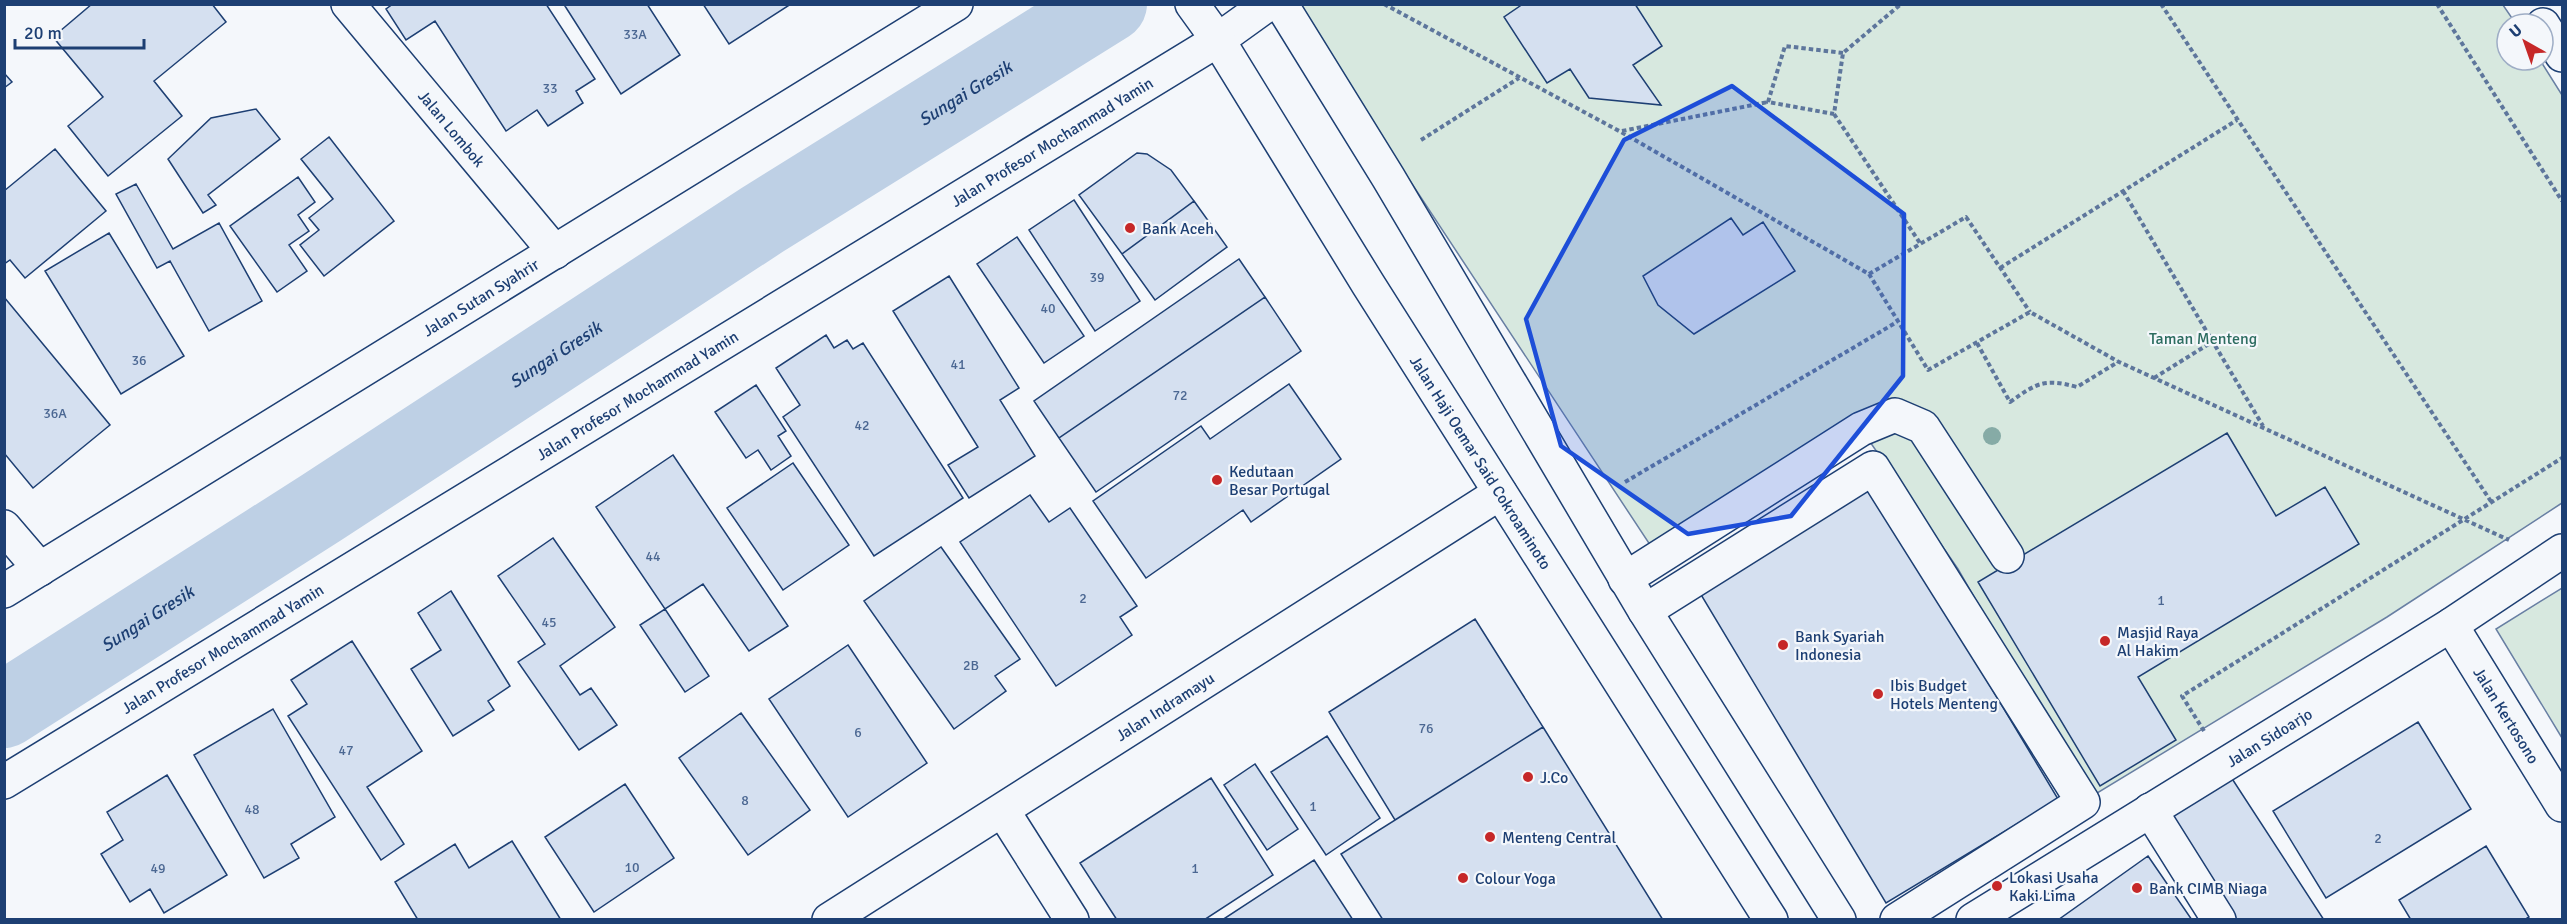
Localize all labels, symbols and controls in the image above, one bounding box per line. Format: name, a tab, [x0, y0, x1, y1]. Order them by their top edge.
scale bar	[15, 12, 144, 50]
north arrow	[2495, 12, 2555, 72]
text: U	[2505, 20, 2527, 42]
text: 20 m	[24, 22, 62, 44]
house number: 33A	[623, 26, 647, 43]
water label: Sungai Gresik	[914, 55, 1018, 131]
street label: Jalan Profesor Mochammad Yamin	[948, 73, 1157, 212]
house number: 33	[542, 80, 558, 97]
street label: Jalan Lombok	[413, 87, 489, 171]
place label: Bank Aceh	[1142, 219, 1214, 239]
marker: Bank Aceh	[1123, 221, 1137, 235]
street label: Jalan Sutan Syahrir	[419, 255, 543, 341]
house number: 39	[1089, 269, 1105, 286]
house number: 40	[1040, 300, 1056, 317]
water label: Sungai Gresik	[505, 316, 608, 393]
street label: Jalan Profesor Mochammad Yamin	[533, 327, 742, 465]
park label: Taman Menteng	[2149, 329, 2257, 349]
house number: 36	[131, 352, 147, 369]
street label: Jalan Haji Oemar Said Cokroaminoto	[1405, 352, 1555, 574]
house number: 41	[950, 356, 966, 373]
house number: 72	[1172, 387, 1188, 404]
house number: 36A	[43, 405, 67, 422]
house number: 42	[854, 417, 870, 434]
place label: Kedutaan Besar Portugal	[1229, 462, 1330, 500]
marker: Kedutaan Besar Portugal	[1210, 473, 1224, 487]
house number: 44	[645, 548, 661, 565]
water label: Sungai Gresik	[97, 580, 200, 656]
street label: Jalan Profesor Mochammad Yamin	[118, 580, 328, 719]
house number: 2	[1079, 590, 1087, 607]
house number: 1	[2157, 592, 2165, 609]
house number: 45	[541, 614, 557, 631]
place label: Masjid Raya Al Hakim	[2117, 623, 2199, 661]
place label: Bank Syariah Indonesia	[1795, 627, 1884, 665]
marker: Masjid Raya Al Hakim	[2098, 634, 2112, 648]
marker: Bank Syariah Indonesia	[1776, 638, 1790, 652]
house number: 2B	[963, 657, 979, 674]
street label: Jalan Kertosono	[2468, 664, 2543, 768]
street label: Jalan Indramayu	[1112, 668, 1218, 746]
place label: Ibis Budget Hotels Menteng	[1890, 676, 1998, 714]
marker: Ibis Budget Hotels Menteng	[1871, 687, 1885, 701]
street label: Jalan Sidoarjo	[2223, 704, 2316, 772]
house number: 76	[1418, 720, 1434, 737]
house number: 6	[854, 724, 862, 741]
house number: 47	[338, 742, 354, 759]
place label: J.Co	[1540, 768, 1568, 788]
marker: J.Co	[1521, 770, 1535, 784]
house number: 8	[741, 792, 749, 809]
house number: 1	[1309, 798, 1317, 815]
house number: 48	[244, 801, 260, 818]
place label: Menteng Central	[1502, 828, 1617, 848]
marker: Menteng Central	[1483, 830, 1497, 844]
house number: 2	[2374, 830, 2382, 847]
house number: 10	[624, 859, 640, 876]
house number: 49	[150, 860, 166, 877]
house number: 1	[1191, 860, 1199, 877]
place label: Lokasi Usaha Kaki Lima	[2009, 868, 2099, 906]
place label: Colour Yoga	[1475, 869, 1556, 889]
marker: Colour Yoga	[1456, 871, 1470, 885]
marker: Lokasi Usaha Kaki Lima	[1990, 879, 2004, 893]
place label: Bank CIMB Niaga	[2149, 879, 2267, 899]
marker: Bank CIMB Niaga	[2130, 881, 2144, 895]

